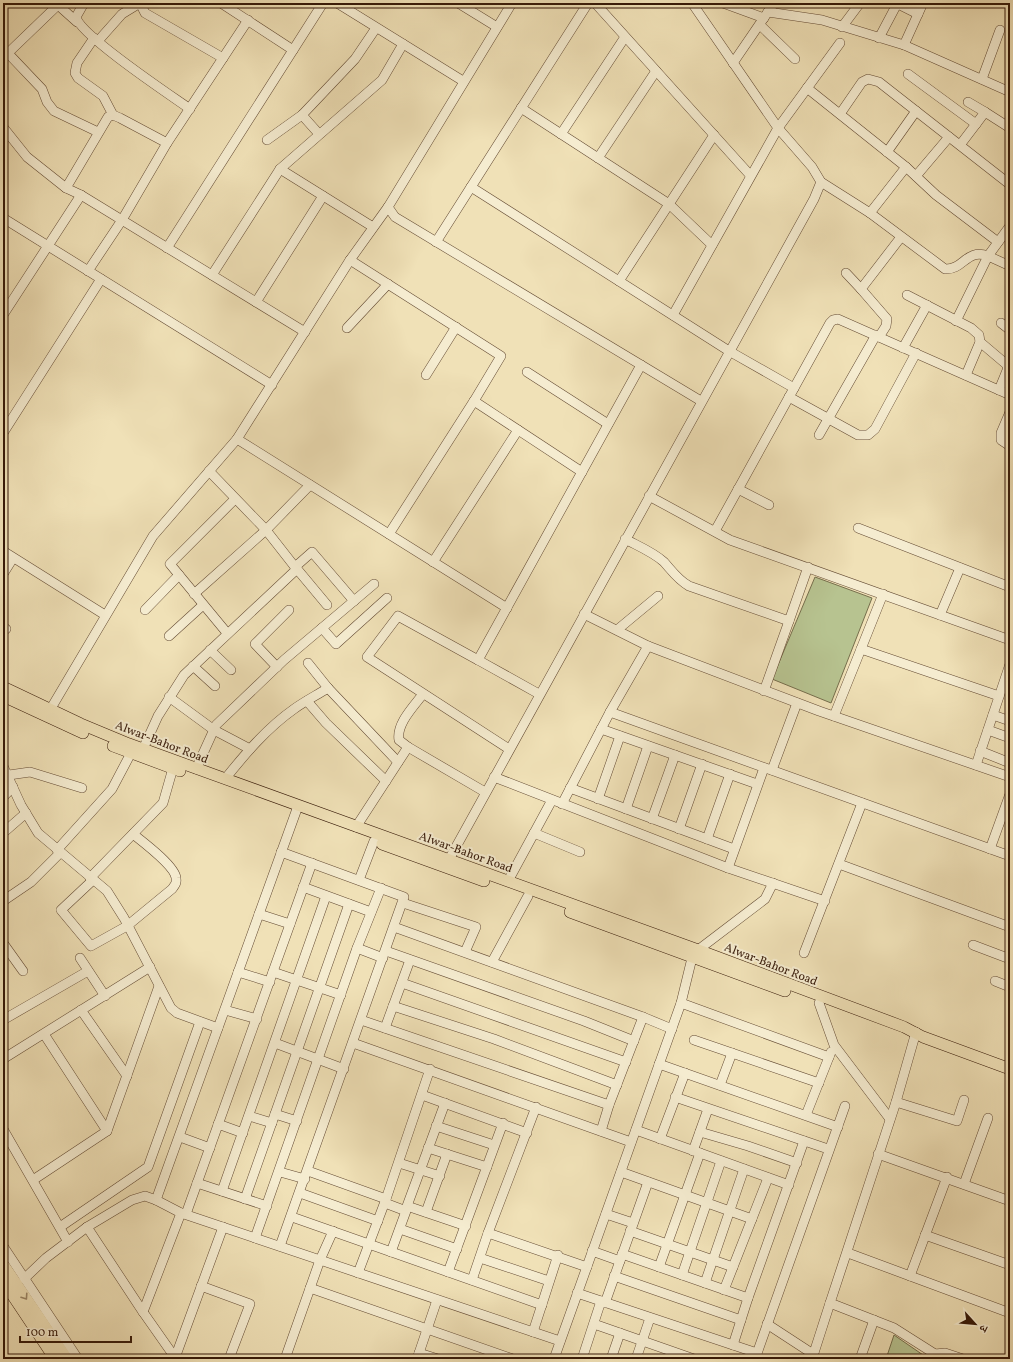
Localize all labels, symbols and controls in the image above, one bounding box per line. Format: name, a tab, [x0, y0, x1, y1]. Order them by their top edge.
street label: Alwar-Bahor Road	[113, 718, 211, 768]
street label: Alwar-Bahor Road	[417, 829, 515, 877]
street label: Alwar-Bahor Road	[722, 940, 820, 990]
one-way arrow	[20, 1293, 28, 1300]
north arrow	[955, 1304, 995, 1344]
scale bar	[20, 1318, 131, 1344]
text: उ	[974, 1321, 991, 1335]
text: 100 m	[26, 1325, 59, 1341]

